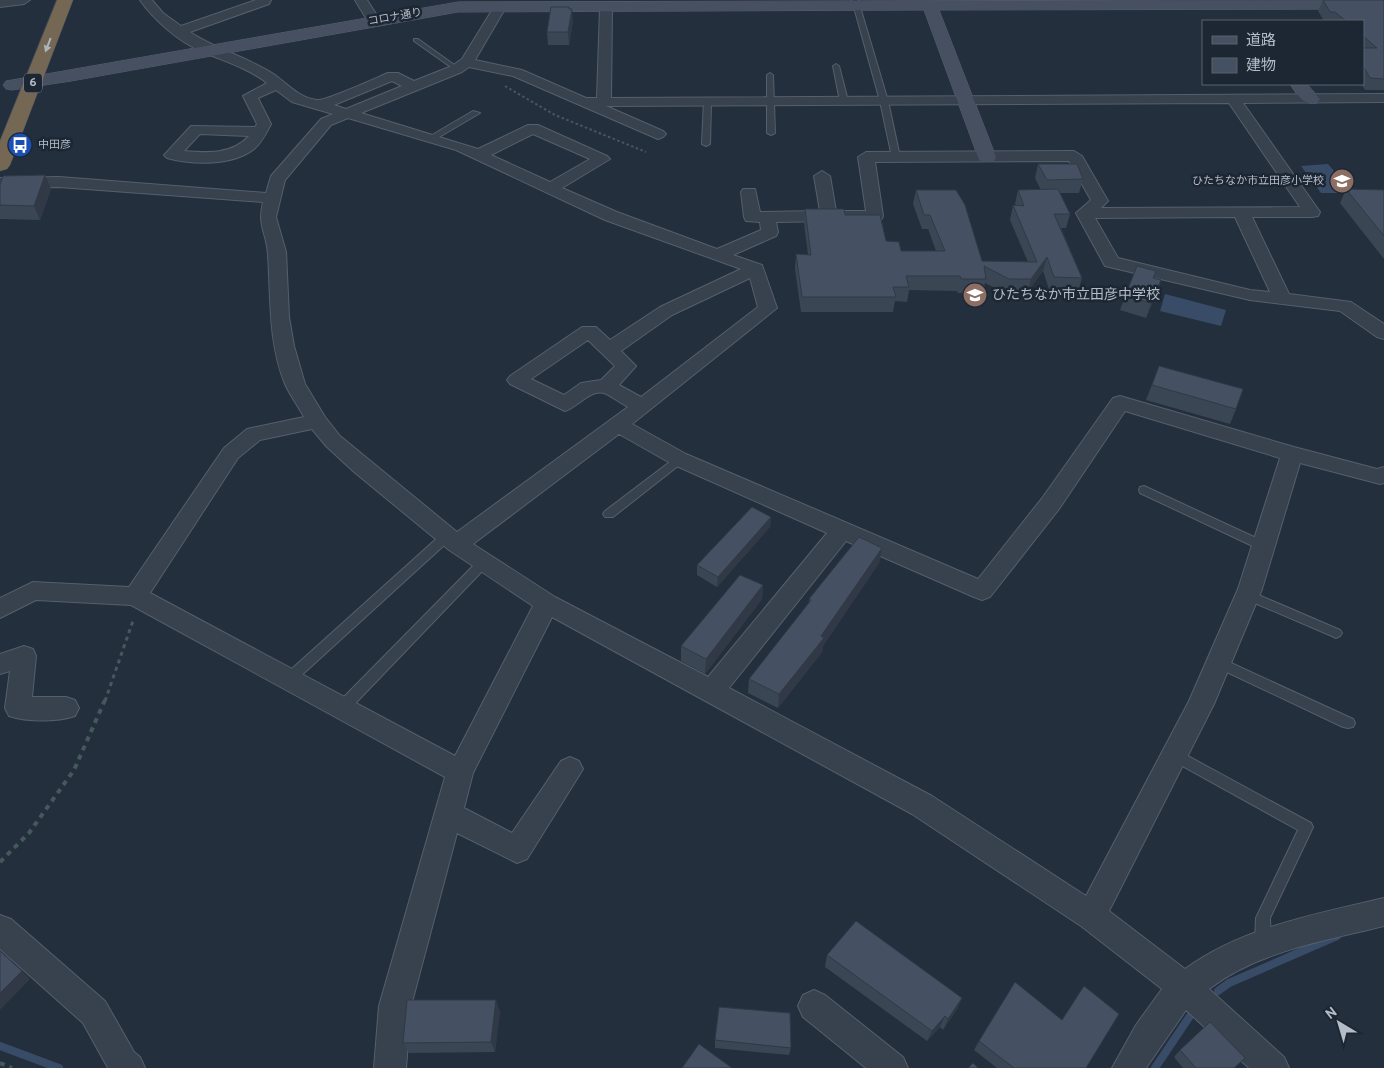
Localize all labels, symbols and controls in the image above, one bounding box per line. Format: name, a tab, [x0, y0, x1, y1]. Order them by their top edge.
street label: コロナ通り	[367, 5, 423, 29]
legend	[1202, 20, 1364, 85]
text: 道路	[1246, 32, 1276, 51]
one-way arrow	[43, 38, 51, 53]
text: 建物	[1246, 57, 1276, 76]
road number: 6	[24, 74, 42, 92]
bus stop icon: 中田彦	[7, 132, 33, 158]
place label: 中田彦	[38, 138, 71, 152]
school or university icon: ひたちなか市立田彦小学校	[1329, 168, 1355, 194]
place label: ひたちなか市立田彦小学校	[1192, 174, 1324, 188]
school or university icon: ひたちなか市立田彦中学校	[962, 282, 988, 308]
place label: ひたちなか市立田彦中学校	[992, 287, 1160, 304]
north arrow	[1314, 998, 1364, 1048]
text: N	[1323, 1004, 1341, 1024]

